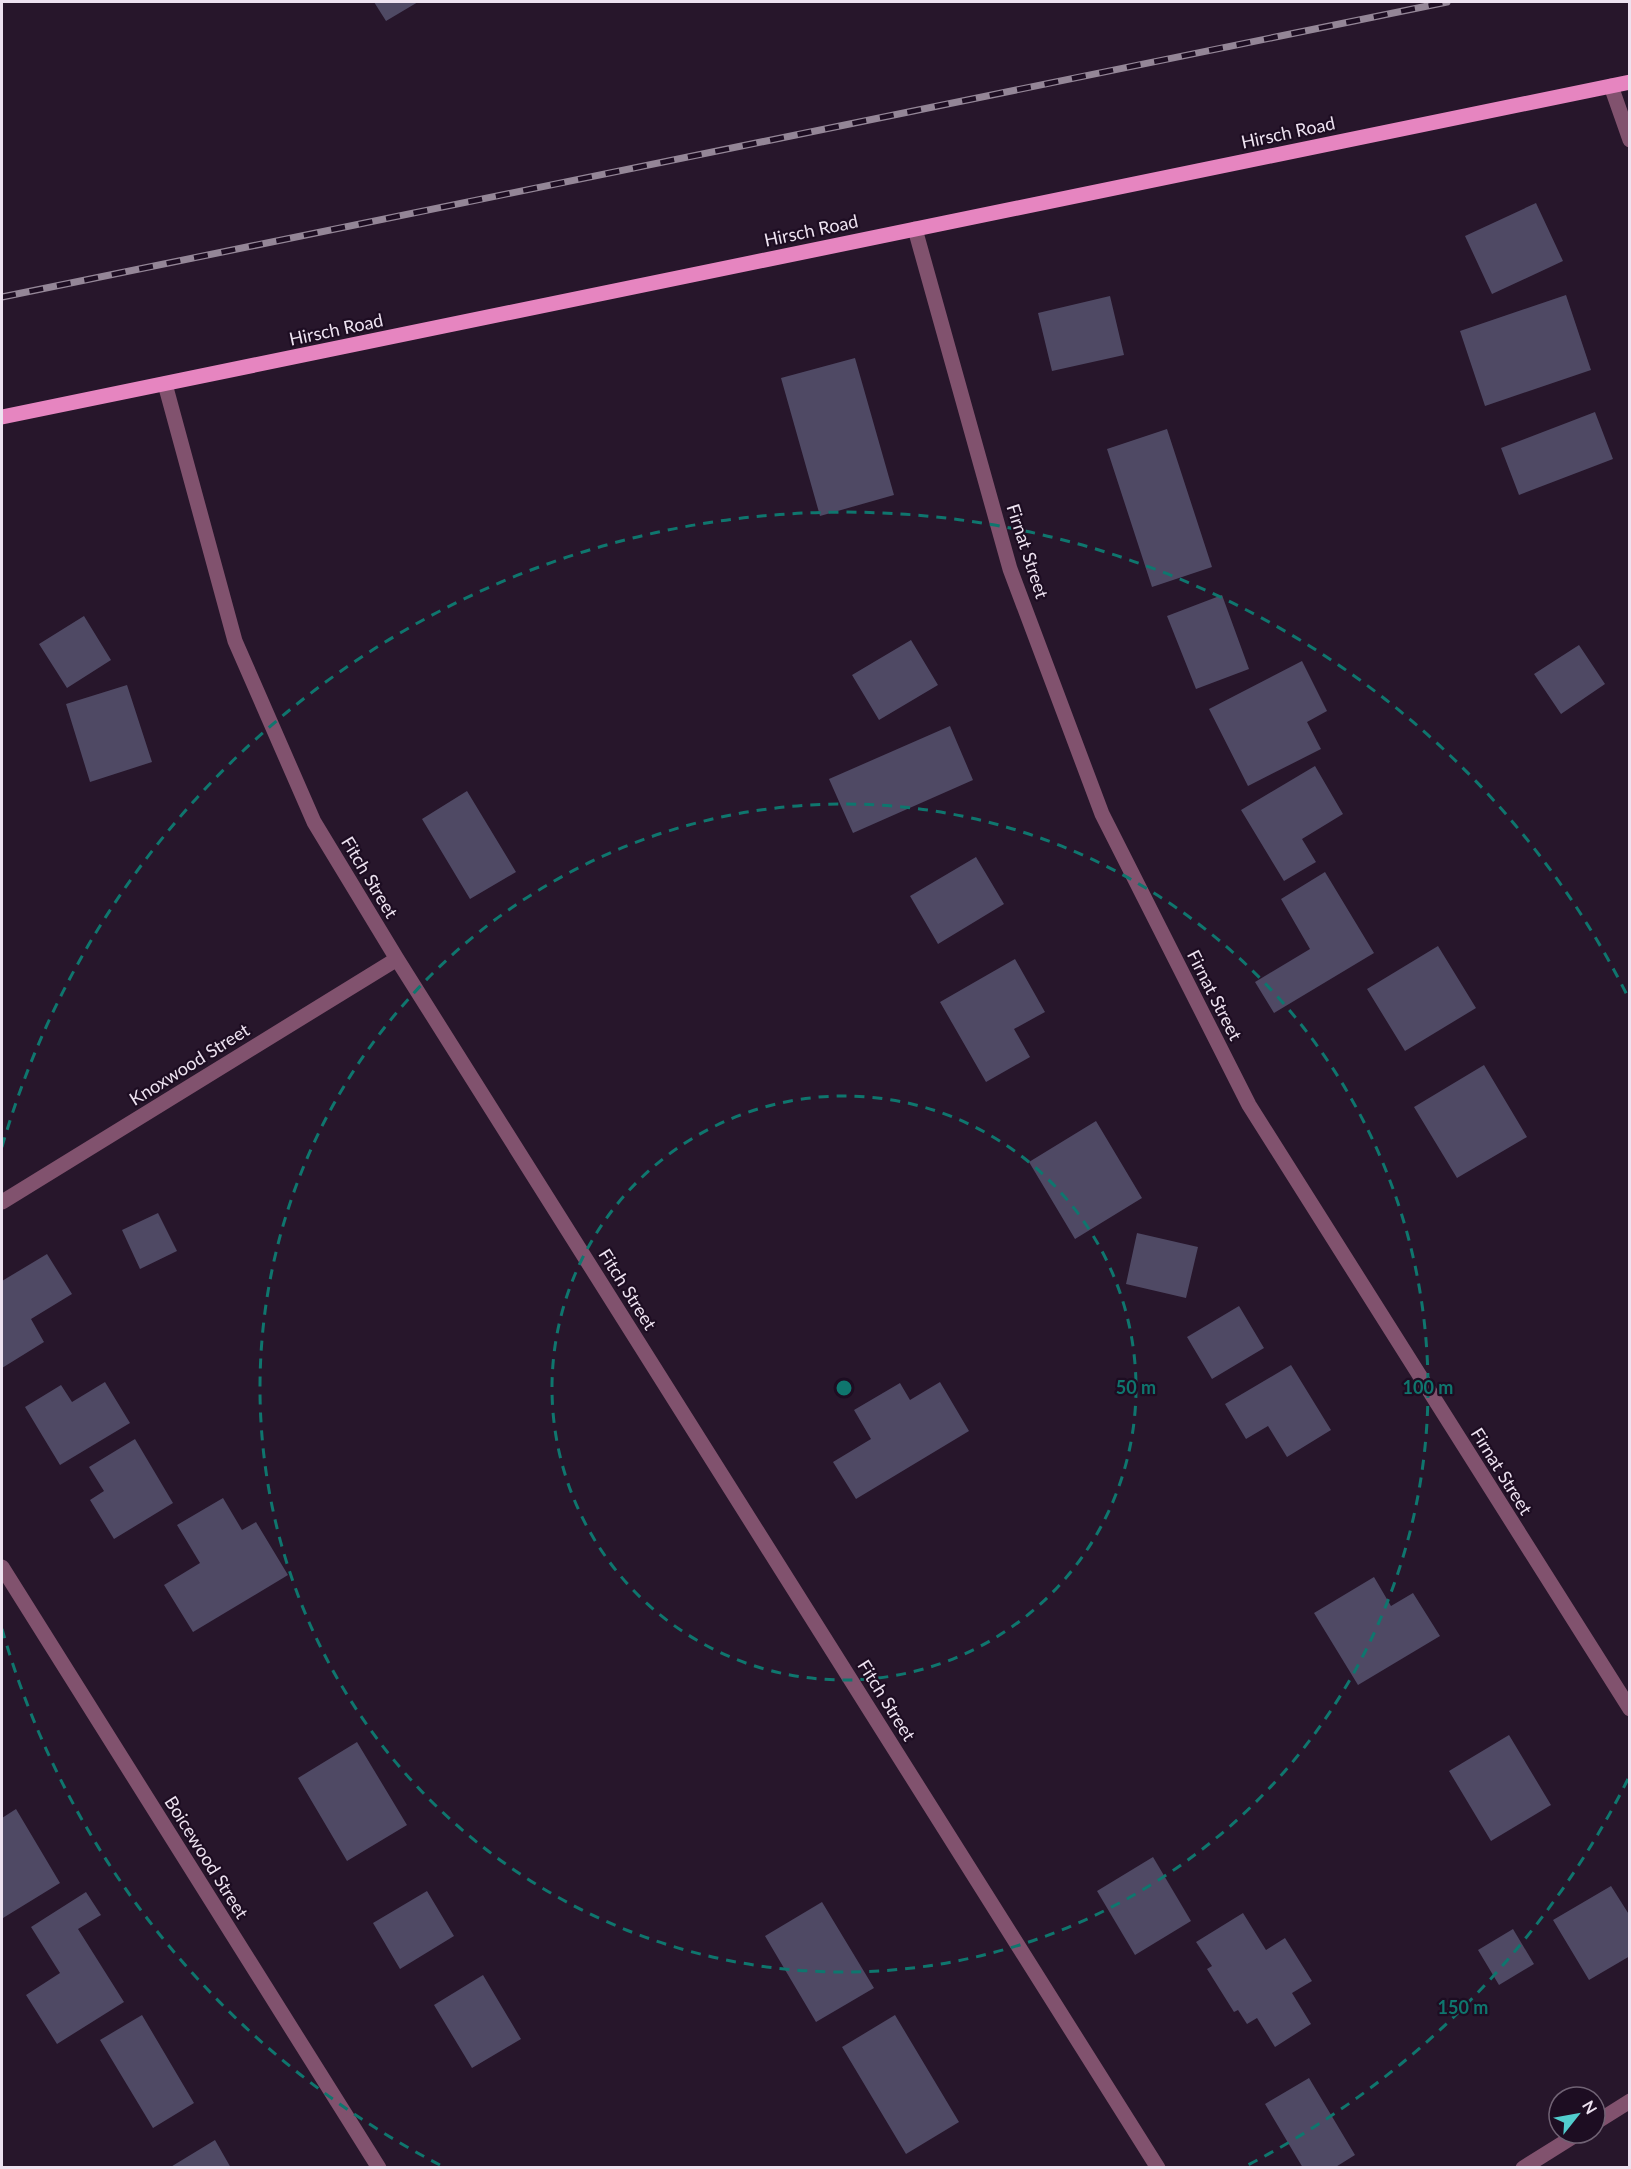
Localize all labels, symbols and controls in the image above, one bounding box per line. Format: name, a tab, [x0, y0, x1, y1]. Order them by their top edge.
street label: Hirsch Road	[1239, 111, 1337, 153]
street label: Hirsch Road	[762, 209, 860, 251]
street label: Hirsch Road	[287, 308, 385, 350]
street label: Firnat Street	[1002, 501, 1054, 602]
street label: Fitch Street	[337, 832, 403, 922]
street label: Firnat Street	[1183, 946, 1247, 1044]
street label: Knoxwood Street	[125, 1018, 253, 1110]
street label: Fitch Street	[594, 1244, 662, 1334]
text: 50 m	[1116, 1376, 1156, 1398]
text: 100 m	[1403, 1376, 1453, 1398]
centre of rings	[834, 1378, 854, 1398]
street label: Firnat Street	[1467, 1423, 1538, 1519]
street label: Fitch Street	[853, 1655, 921, 1745]
street label: Boicewood Street	[160, 1792, 254, 1923]
text: 150 m	[1438, 1996, 1488, 2018]
north arrow	[1547, 2085, 1607, 2145]
text: N	[1579, 2097, 1602, 2117]

